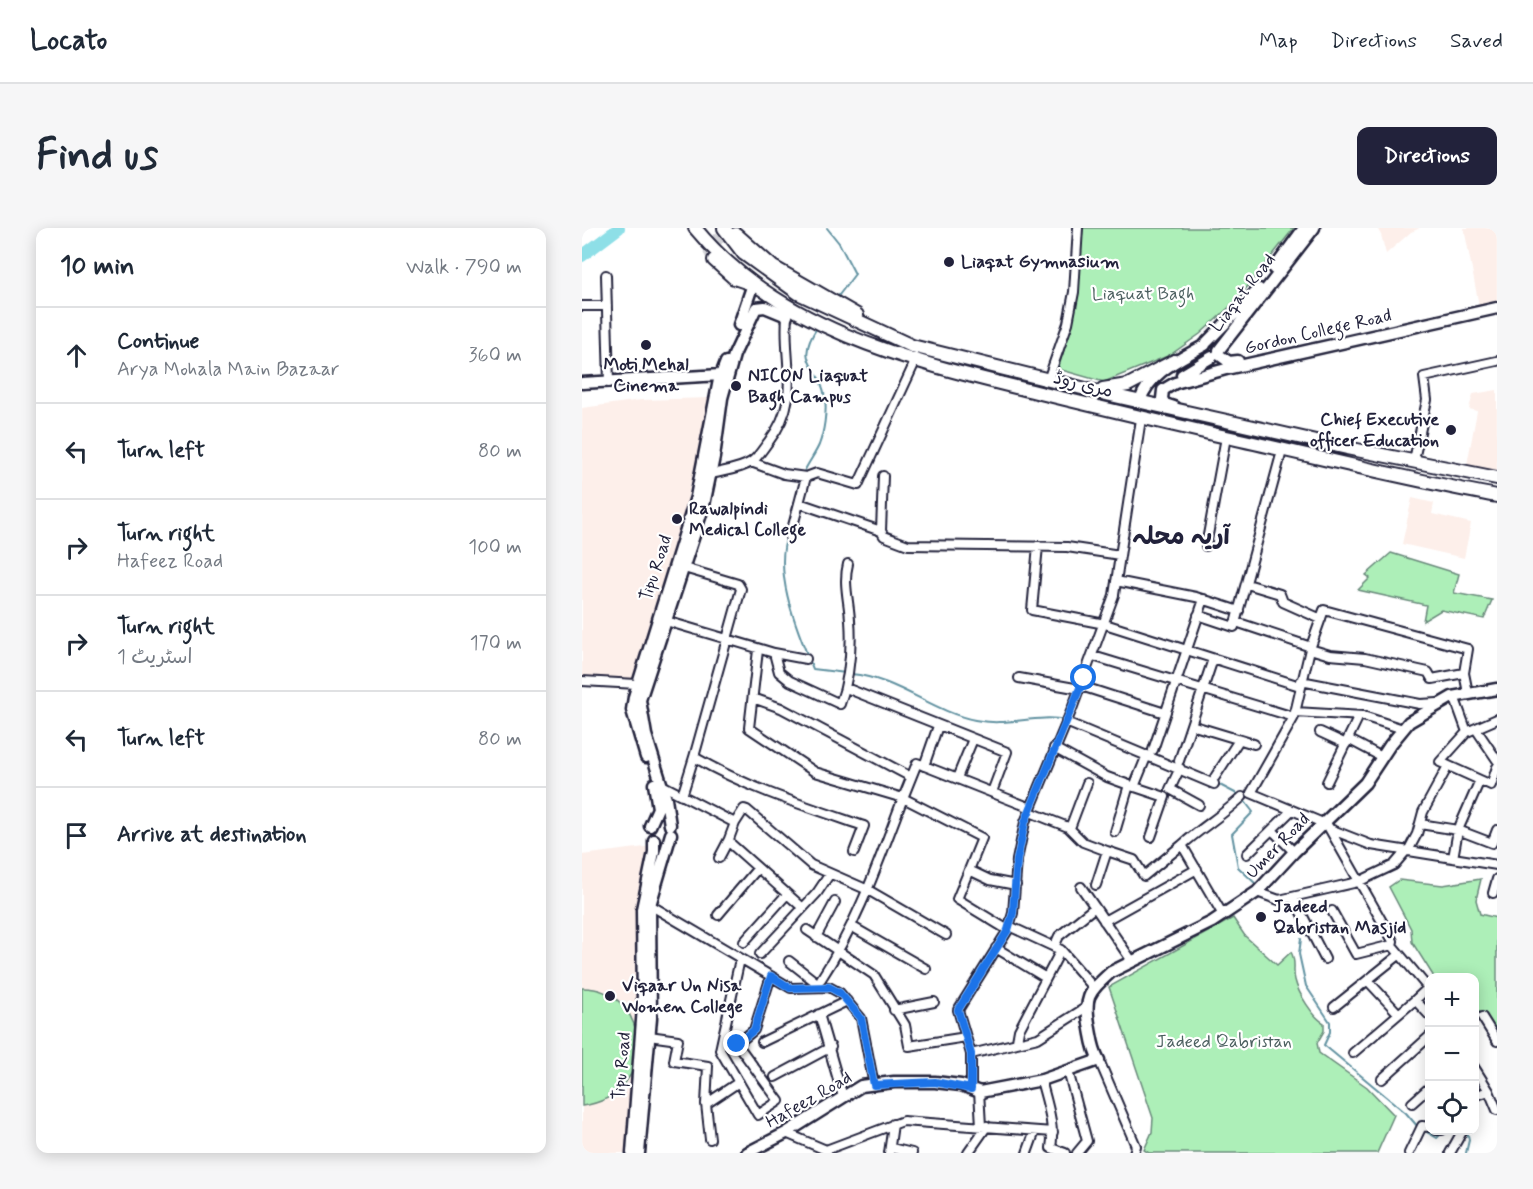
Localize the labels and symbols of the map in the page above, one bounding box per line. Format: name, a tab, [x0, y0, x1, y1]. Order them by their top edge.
street label: Liaqat Road	[1205, 249, 1281, 337]
place label: Liaqat Gymnasium	[961, 250, 1120, 274]
marker: Liaqat Gymnasium	[942, 255, 956, 269]
park label: Liaquat Bagh	[1092, 282, 1194, 308]
street label: Gordon College Road	[1242, 303, 1394, 363]
marker: Moti Mehal Cinema	[639, 338, 653, 352]
place label: Moti Mehal Cinema	[603, 353, 689, 398]
place label: NICON Liaquat Bagh Campus	[748, 364, 869, 411]
street label: مری روڈ	[1051, 366, 1115, 404]
marker: NICON Liaquat Bagh Campus	[729, 379, 743, 393]
place label: Chief Executive officer Education	[1310, 408, 1439, 453]
marker: Chief Executive officer Education	[1444, 423, 1458, 437]
place label: Rawalpindi Medical College	[689, 497, 806, 544]
marker: Rawalpindi Medical College	[670, 512, 684, 526]
district label: آریہ محلہ	[1132, 522, 1232, 553]
street label: Tipu Road	[634, 532, 678, 604]
route start	[1070, 664, 1096, 690]
street label: Umer Road	[1240, 808, 1316, 884]
place label: Jadeed Qabristan Masjid	[1273, 895, 1406, 940]
marker: Jadeed Qabristan Masjid	[1254, 910, 1268, 924]
place label: Viqaar Un Nisa Women College	[621, 974, 743, 1019]
marker: Viqaar Un Nisa Women College	[603, 989, 617, 1003]
route end	[723, 1030, 749, 1056]
park label: Jadeed Qabristan	[1156, 1030, 1292, 1054]
street label: Tipu Road	[607, 1031, 637, 1101]
street label: Hafeez Road	[762, 1066, 856, 1134]

